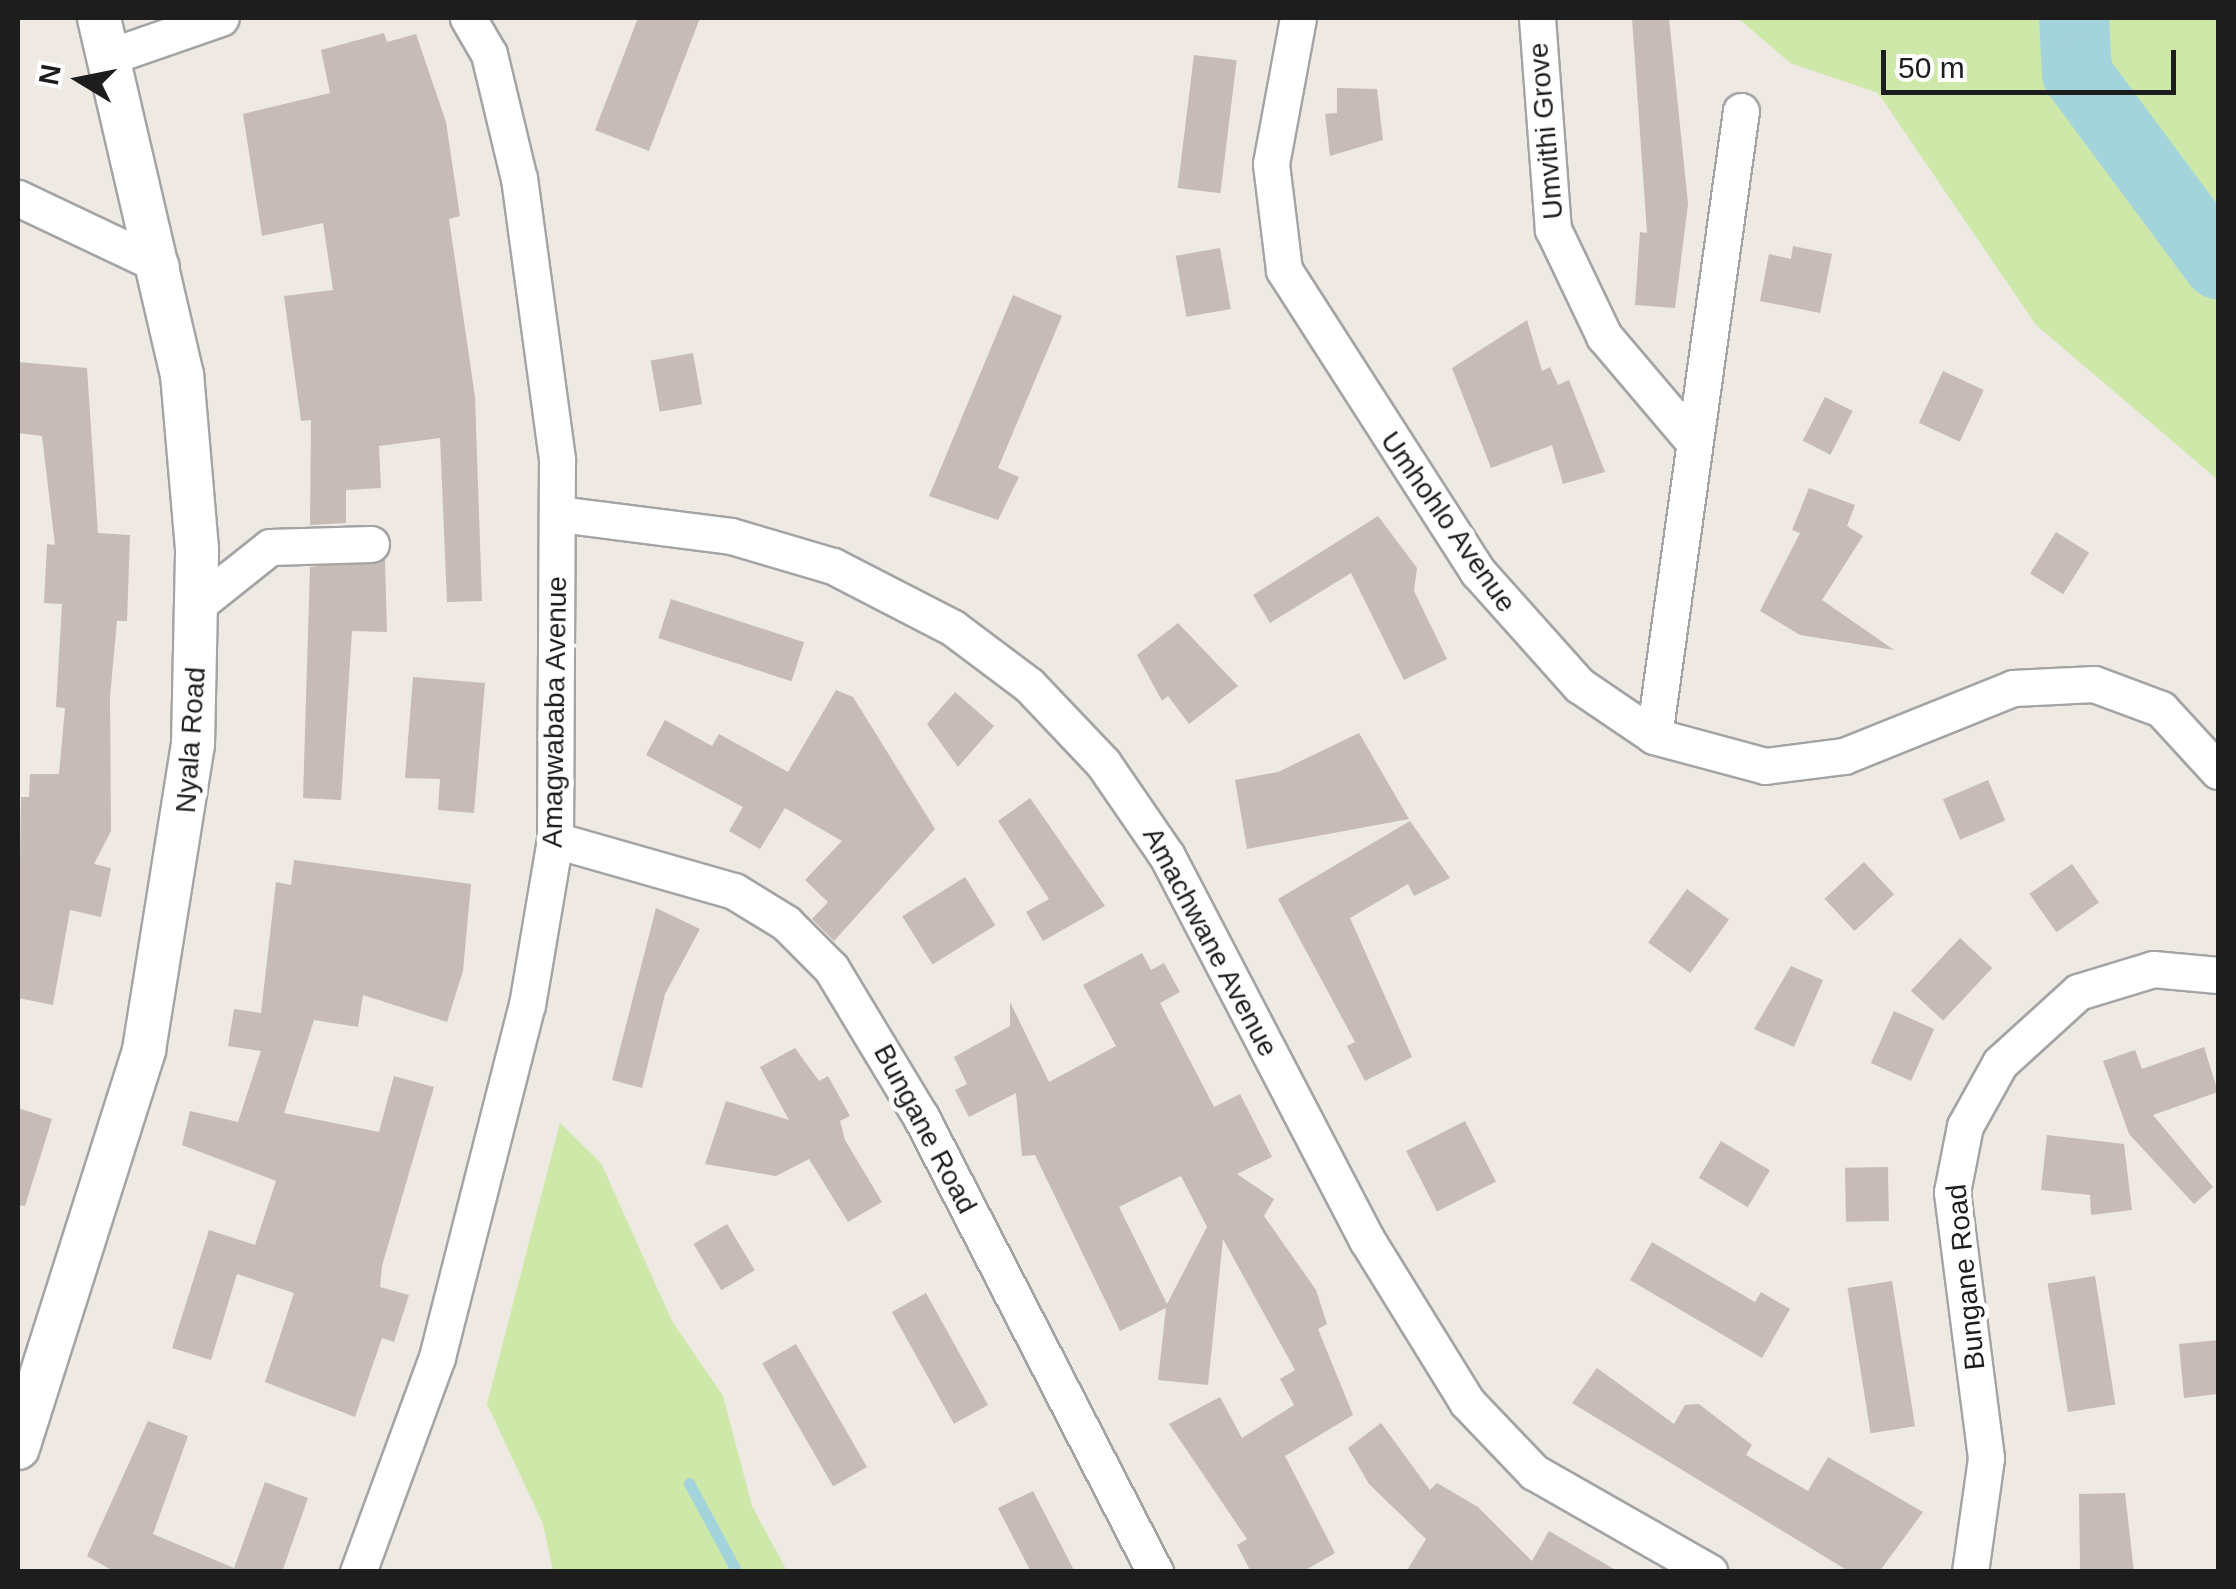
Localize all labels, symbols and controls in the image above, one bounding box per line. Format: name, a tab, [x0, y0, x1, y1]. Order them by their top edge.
north arrow	[30, 30, 130, 130]
scale bar	[1886, 30, 2181, 92]
street label: Umvithi Grove	[1522, 41, 1570, 221]
text: 50 m	[1898, 51, 1965, 84]
text: N	[33, 62, 67, 87]
street label: Umhohlo Avenue	[1373, 425, 1523, 619]
street label: Amagwababa Avenue	[536, 575, 574, 849]
street label: Nyala Road	[169, 666, 213, 814]
street label: Amachwane Avenue	[1135, 821, 1285, 1063]
street label: Bungane Road	[866, 1039, 984, 1219]
street label: Bungane Road	[1940, 1182, 1992, 1372]

